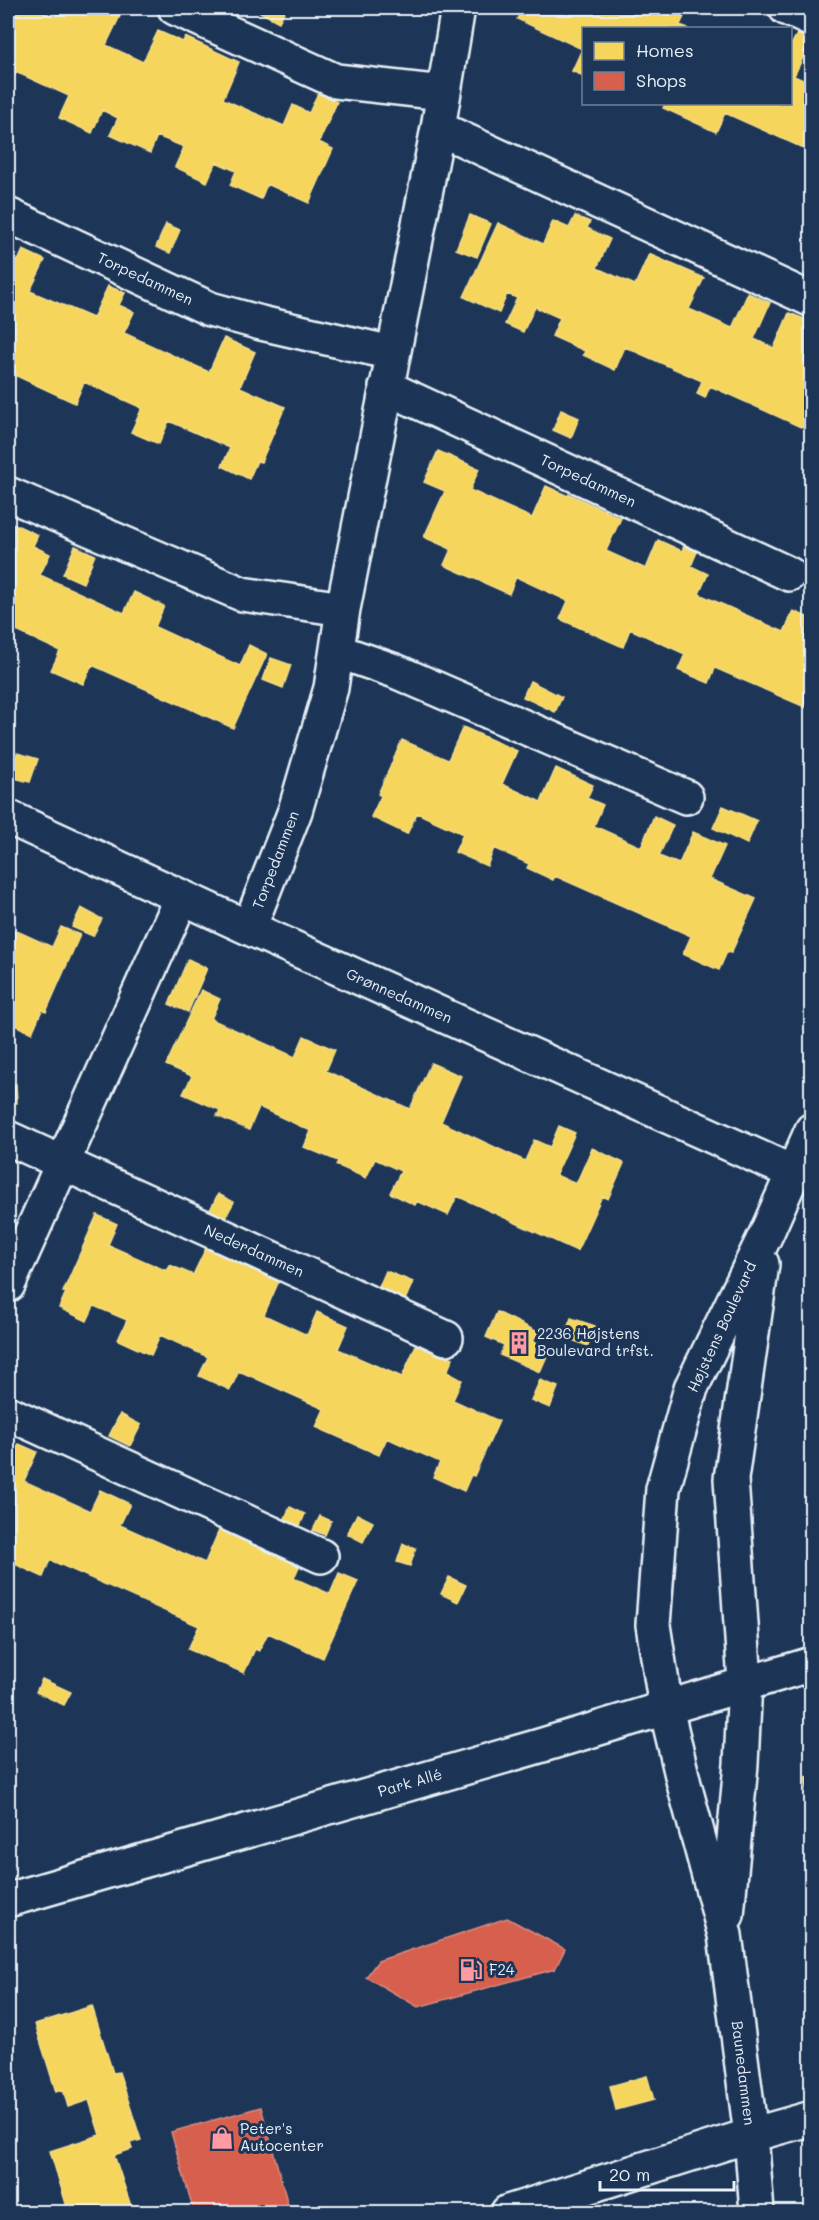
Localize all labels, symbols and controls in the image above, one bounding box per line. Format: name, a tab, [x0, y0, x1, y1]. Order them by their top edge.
legend	[582, 27, 792, 105]
text: Homes	[636, 38, 694, 62]
text: Shops	[636, 68, 687, 92]
street label: Torpedammen	[94, 247, 197, 309]
street label: Torpedammen	[537, 449, 640, 511]
street label: Torpedammen	[247, 808, 303, 912]
street label: Grønnedammen	[343, 963, 456, 1027]
street label: Nederdammen	[201, 1219, 307, 1281]
street label: Højstens Boulevard	[682, 1258, 760, 1395]
place label: 2236 Højstens Boulevard trfst.	[537, 1323, 654, 1360]
building icon: 2236 Højstens Boulevard trfst.	[506, 1330, 532, 1356]
street label: Park Allé	[375, 1763, 444, 1801]
fuel station icon: F24	[458, 1957, 484, 1983]
place label: F24	[489, 1959, 515, 1979]
street label: Baunedammen	[728, 2020, 760, 2126]
place label: Peter's Autocenter	[240, 2118, 324, 2155]
shop icon: Peter's Autocenter	[209, 2125, 235, 2151]
scale bar	[600, 2154, 734, 2192]
text: 20 m	[609, 2162, 650, 2186]

